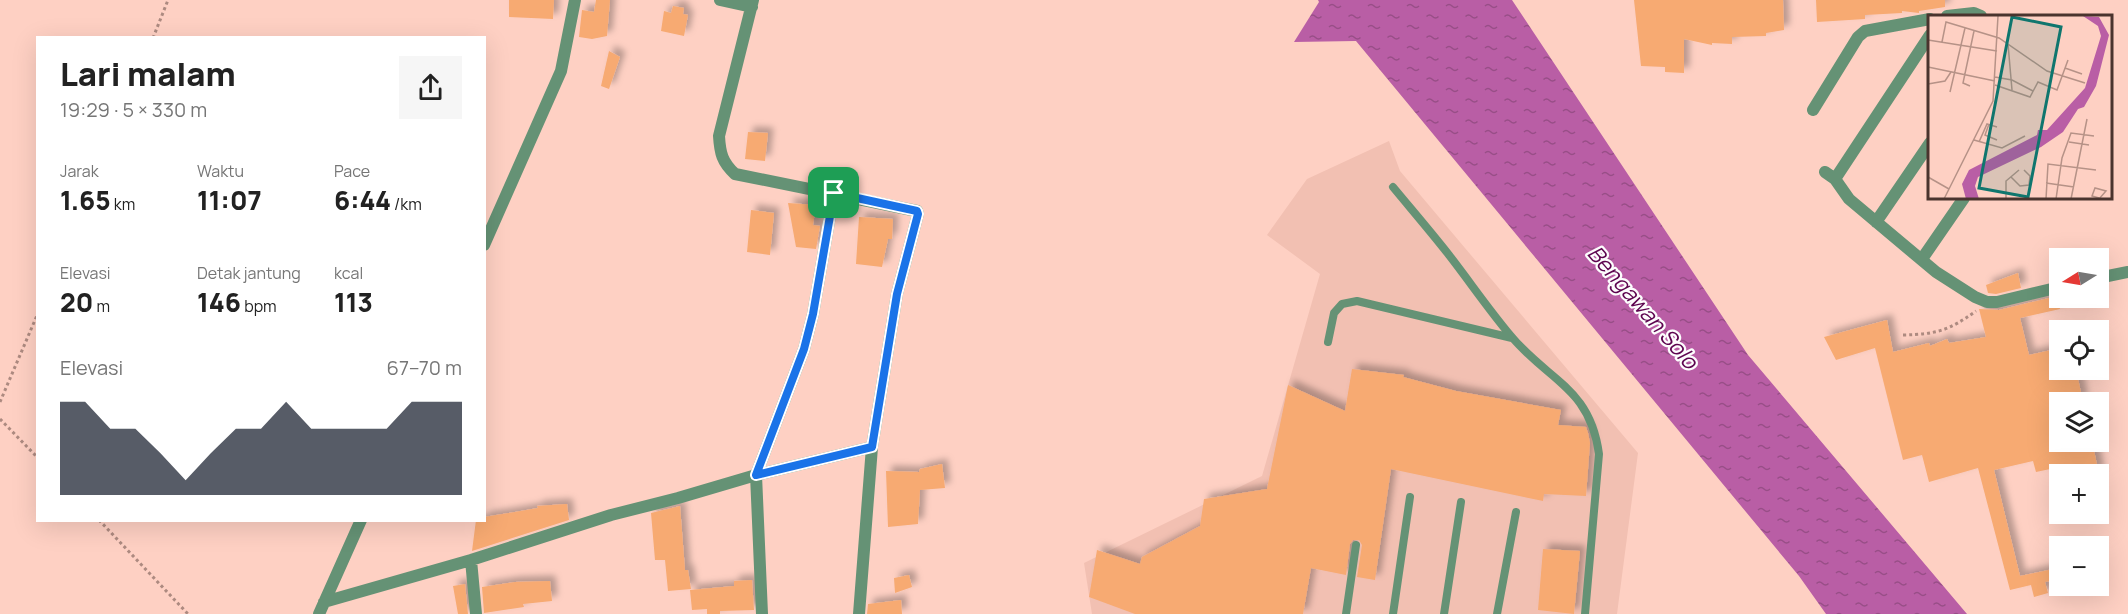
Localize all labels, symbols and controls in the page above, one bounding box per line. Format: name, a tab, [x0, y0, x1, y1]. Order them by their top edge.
inset map	[1928, 15, 2113, 200]
text: Lari malam	[60, 51, 236, 96]
button: share	[399, 56, 462, 119]
text: 19:29 · 5 × 330 m	[60, 96, 207, 123]
text: Jarak	[60, 160, 99, 182]
text: Waktu	[197, 160, 244, 182]
text: Pace	[334, 160, 370, 182]
pin	[808, 167, 859, 218]
icon: arrive	[817, 176, 850, 209]
text: 1.65	[60, 182, 111, 218]
text: 11:07	[197, 182, 262, 218]
text: 6:44	[334, 182, 391, 218]
text: km	[111, 193, 135, 215]
text: /km	[391, 193, 422, 215]
water label: Bengawan Solo	[1581, 239, 1706, 377]
north arrow	[2049, 248, 2109, 308]
map controls	[2049, 248, 2109, 596]
text: Elevasi	[60, 262, 111, 284]
text: Detak jantung	[197, 262, 301, 284]
text: kcal	[334, 262, 363, 284]
text: 20	[60, 284, 93, 320]
text: 146	[197, 284, 241, 320]
text: 113	[334, 284, 373, 320]
text: m	[93, 295, 110, 317]
text: bpm	[241, 295, 277, 317]
button: locate	[2049, 320, 2109, 380]
text: Elevasi	[60, 354, 123, 381]
text: 67–70 m	[386, 354, 462, 381]
button: layers	[2049, 392, 2109, 452]
button: +	[2049, 464, 2109, 524]
button: −	[2049, 536, 2109, 596]

